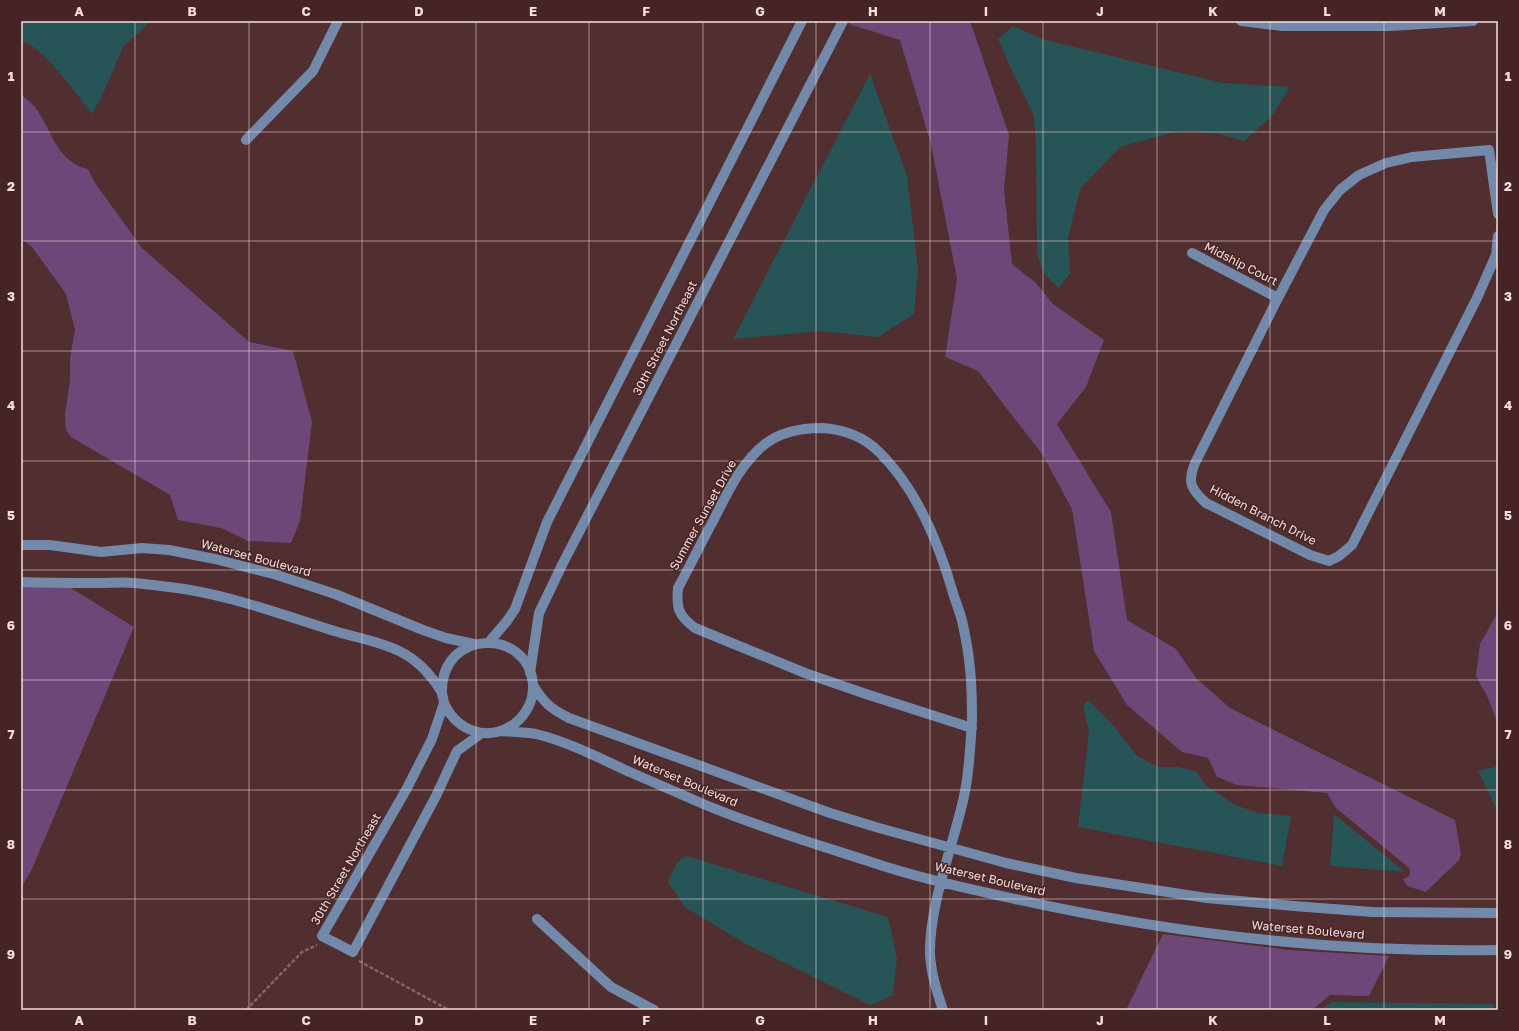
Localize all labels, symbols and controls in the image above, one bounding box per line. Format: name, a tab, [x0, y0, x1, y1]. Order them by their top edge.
text: A	[74, 3, 84, 19]
text: B	[187, 3, 197, 19]
text: C	[301, 3, 311, 19]
text: D	[414, 3, 424, 19]
text: E	[529, 3, 537, 19]
text: F	[642, 3, 650, 19]
text: G	[755, 3, 765, 19]
text: H	[868, 3, 878, 19]
text: I	[984, 3, 988, 19]
text: J	[1096, 3, 1104, 19]
text: K	[1208, 3, 1218, 19]
text: L	[1323, 3, 1331, 19]
text: M	[1434, 3, 1446, 19]
text: 1	[8, 68, 15, 84]
text: 1	[1505, 68, 1512, 84]
text: 2	[7, 178, 15, 194]
text: 2	[1504, 178, 1512, 194]
street label: Midship Court	[1202, 239, 1281, 289]
street label: 30th Street Northeast	[629, 278, 700, 398]
text: 3	[7, 288, 15, 304]
text: 3	[1504, 288, 1512, 304]
text: 4	[7, 397, 15, 413]
text: 4	[1504, 397, 1512, 413]
street label: Summer Sunset Drive	[666, 457, 739, 573]
street label: Hidden Branch Drive	[1207, 481, 1319, 548]
text: 5	[7, 507, 15, 523]
text: 5	[1504, 507, 1512, 523]
street label: Waterset Boulevard	[199, 536, 313, 579]
text: 6	[7, 617, 15, 633]
text: 6	[1504, 617, 1512, 633]
text: 7	[7, 726, 15, 742]
text: 7	[1504, 726, 1512, 742]
street label: Waterset Boulevard	[630, 752, 740, 810]
street label: 30th Street Northeast	[307, 810, 384, 927]
text: 8	[7, 836, 15, 852]
text: 8	[1504, 836, 1512, 852]
street label: Waterset Boulevard	[933, 858, 1047, 899]
street label: Waterset Boulevard	[1251, 917, 1365, 942]
text: 9	[7, 946, 15, 962]
text: 9	[1504, 946, 1512, 962]
text: A	[74, 1012, 84, 1028]
text: B	[187, 1012, 197, 1028]
text: C	[301, 1012, 311, 1028]
text: D	[414, 1012, 424, 1028]
text: E	[529, 1012, 537, 1028]
text: F	[642, 1012, 650, 1028]
text: G	[755, 1012, 765, 1028]
text: H	[868, 1012, 878, 1028]
text: I	[984, 1012, 988, 1028]
text: J	[1096, 1012, 1104, 1028]
text: K	[1208, 1012, 1218, 1028]
text: L	[1323, 1012, 1331, 1028]
text: M	[1434, 1012, 1446, 1028]

